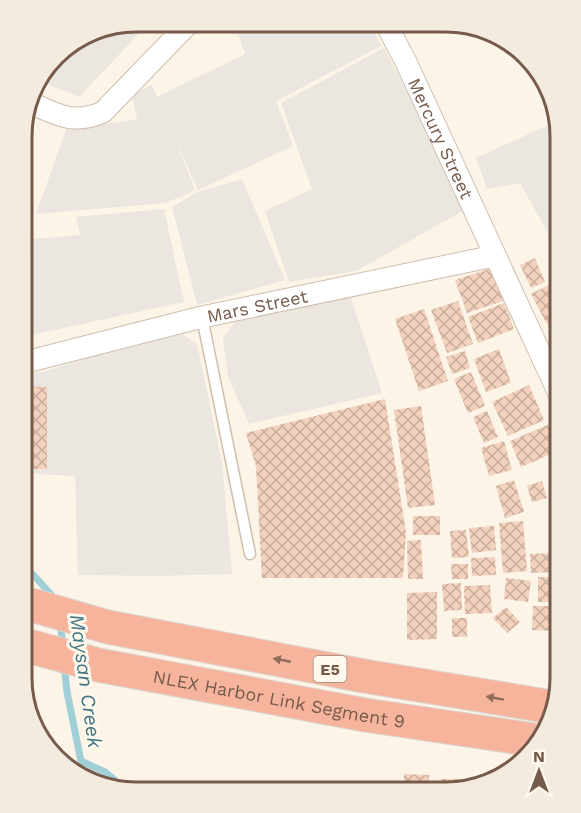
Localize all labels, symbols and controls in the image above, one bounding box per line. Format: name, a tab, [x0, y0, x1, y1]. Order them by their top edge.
street label: Mercury Street	[404, 74, 478, 202]
street label: Mars Street	[205, 285, 310, 326]
water label: Maysan Creek	[65, 613, 107, 750]
one-way arrow	[272, 655, 291, 664]
road number: E5	[314, 656, 346, 682]
street label: NLEX Harbor Link Segment 9	[151, 665, 406, 731]
one-way arrow	[485, 693, 504, 702]
north arrow	[509, 741, 569, 801]
text: N	[533, 747, 545, 766]

